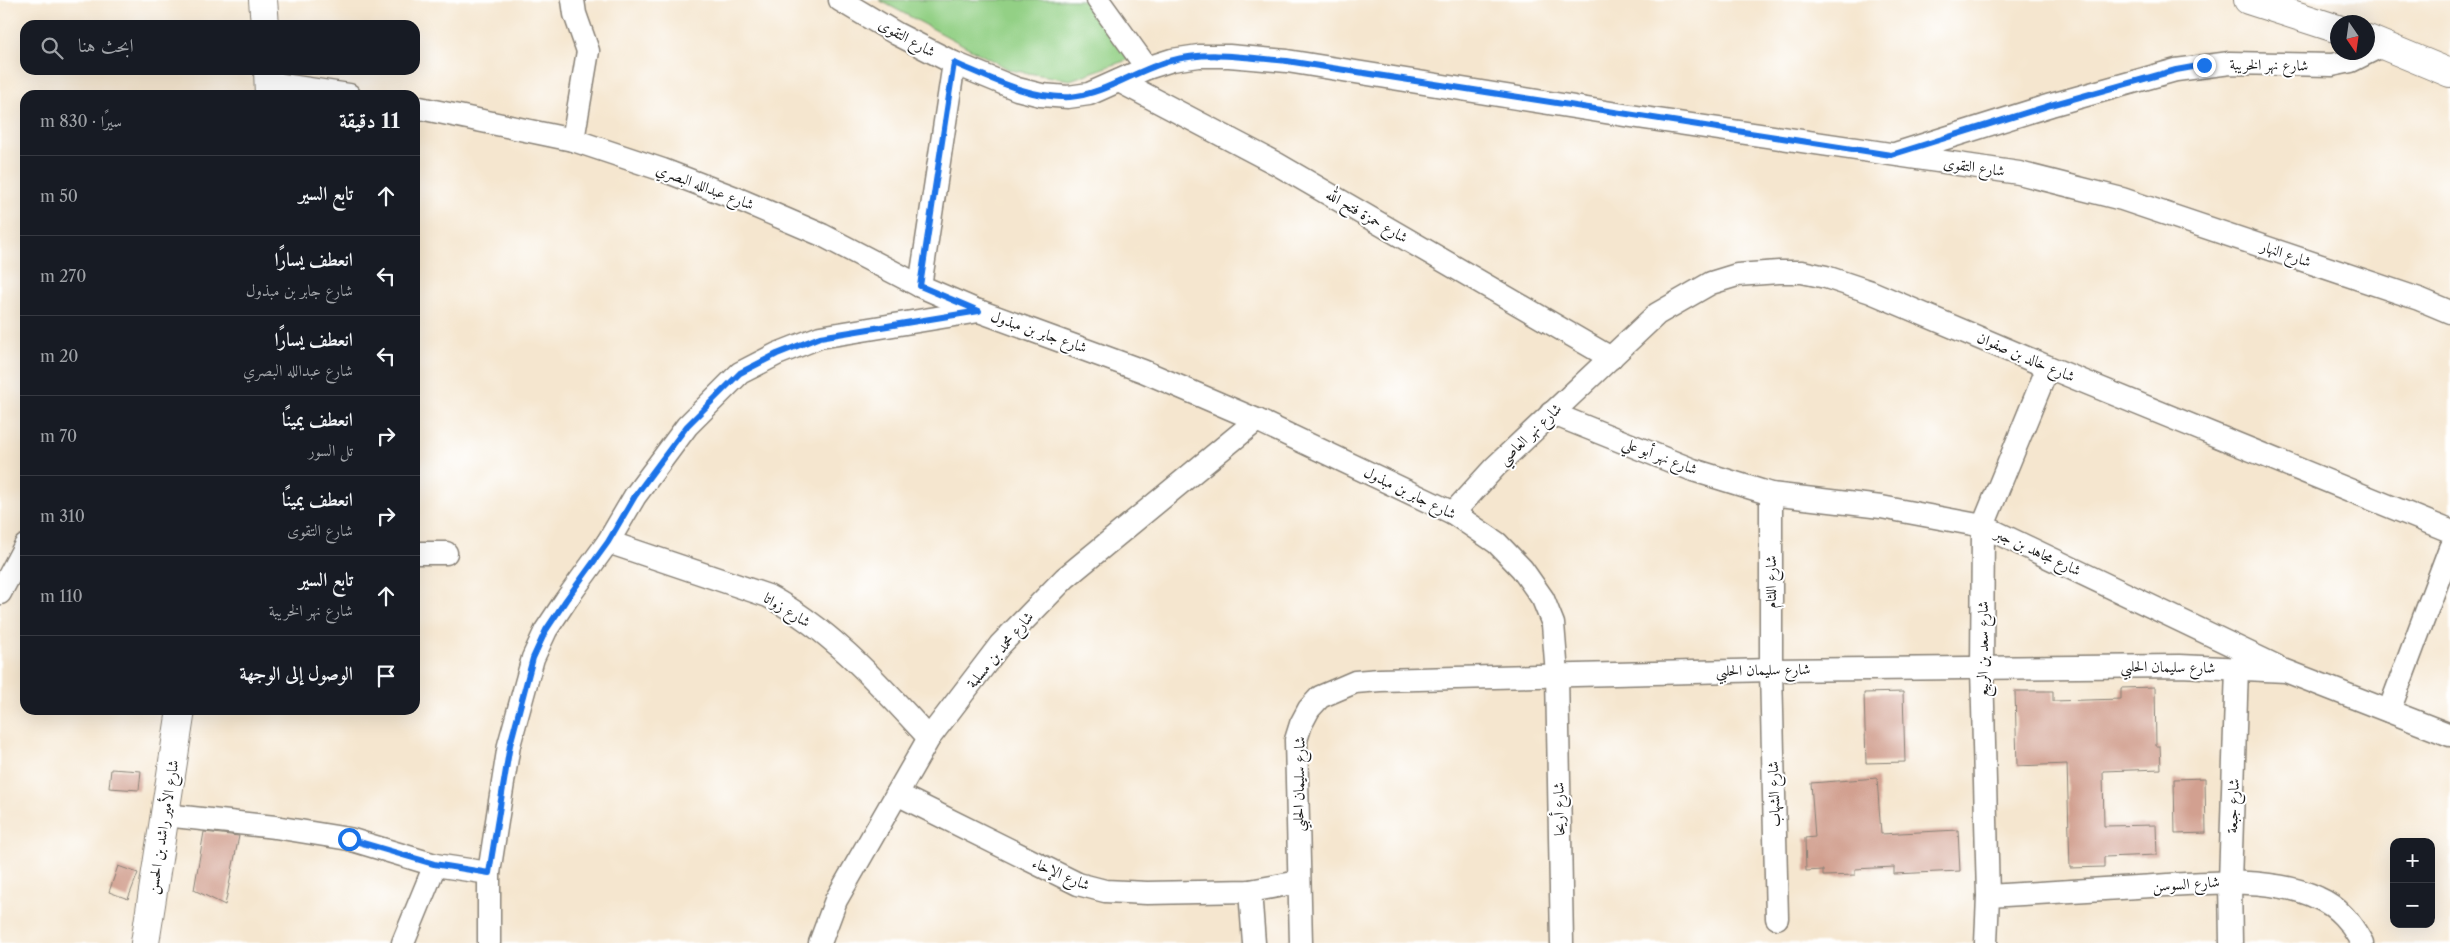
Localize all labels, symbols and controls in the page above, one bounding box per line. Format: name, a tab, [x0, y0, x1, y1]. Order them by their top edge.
street label: شارع التقوى	[874, 14, 939, 64]
north arrow	[2330, 15, 2375, 60]
search box	[20, 20, 420, 75]
icon: search	[38, 34, 66, 62]
text: ابحث هنا	[78, 34, 134, 57]
route end	[2193, 54, 2216, 77]
street label: شارع نهر الخريبة	[2229, 54, 2309, 79]
text: 11 دقيقة	[339, 108, 400, 133]
text: سيرًا · 830 m	[40, 111, 122, 131]
street label: شارع التقوى	[1942, 153, 2006, 184]
street label: شارع عبدالله البصري	[652, 159, 757, 218]
text: تابع السير	[299, 182, 353, 205]
icon: ahead	[372, 182, 400, 210]
street label: شارع حمزة فتح الله	[1320, 183, 1413, 251]
text: 50 m	[40, 186, 78, 206]
street label: شارع النهار	[2255, 235, 2314, 275]
text: انعطف يسارًا	[274, 248, 353, 271]
icon: left	[372, 262, 400, 290]
text: 270 m	[40, 266, 86, 286]
text: شارع جابر بن مبذول	[246, 280, 353, 300]
street label: شارع جابر بن مبذول	[987, 306, 1090, 361]
street label: شارع خالد بن صفوان	[1973, 327, 2078, 389]
text: انعطف يسارًا	[274, 328, 353, 351]
icon: left	[372, 342, 400, 370]
text: 20 m	[40, 346, 79, 366]
text: شارع عبدالله البصري	[243, 360, 353, 380]
street label: شارع نهر العاصي	[1494, 399, 1569, 472]
text: انعطف يمينًا	[282, 408, 353, 431]
icon: right	[372, 422, 400, 450]
text: 70 m	[40, 426, 77, 446]
street label: شارع نهر أبو علي	[1618, 432, 1701, 483]
text: تل السور	[308, 440, 353, 460]
street label: شارع جابر بن مبذول	[1359, 462, 1460, 527]
text: انعطف يمينًا	[282, 488, 353, 511]
icon: right	[372, 502, 400, 530]
text: 310 m	[40, 506, 85, 526]
text: شارع التقوى	[287, 520, 353, 540]
street label: شارع مجاهد بن جبر	[1989, 522, 2084, 583]
street label: شارع اللثام	[1761, 556, 1784, 608]
text: تابع السير	[299, 568, 353, 591]
icon: ahead	[372, 582, 400, 610]
text: 110 m	[40, 586, 83, 606]
street label: شارع زواتا	[758, 588, 814, 634]
text: شارع نهر الخريبة	[269, 600, 353, 620]
street label: شارع سعد بن الربيع	[1973, 601, 1997, 697]
street label: شارع محمد بن مسلمة	[962, 607, 1040, 694]
street label: شارع سليمان الحلبي	[2120, 656, 2216, 682]
street label: شارع سليمان الحلبي	[1715, 659, 1811, 685]
text: الوصول إلى الوجهة	[239, 662, 353, 685]
icon: arrive	[372, 662, 400, 690]
street label: شارع سليمان الحلبي	[1288, 736, 1314, 832]
street label: شارع الأمير راشد بن الحسن	[142, 758, 186, 896]
street label: شارع الشهاب	[1763, 761, 1788, 827]
street label: شارع جبعة	[2222, 778, 2247, 834]
street label: شارع أريحا	[1548, 782, 1572, 836]
route start	[338, 828, 361, 851]
map controls	[2390, 838, 2435, 928]
button: +	[2390, 838, 2435, 883]
street label: شارع الإخاء	[1028, 853, 1093, 898]
street label: شارع السوسن	[2152, 872, 2221, 899]
button: −	[2390, 883, 2435, 928]

